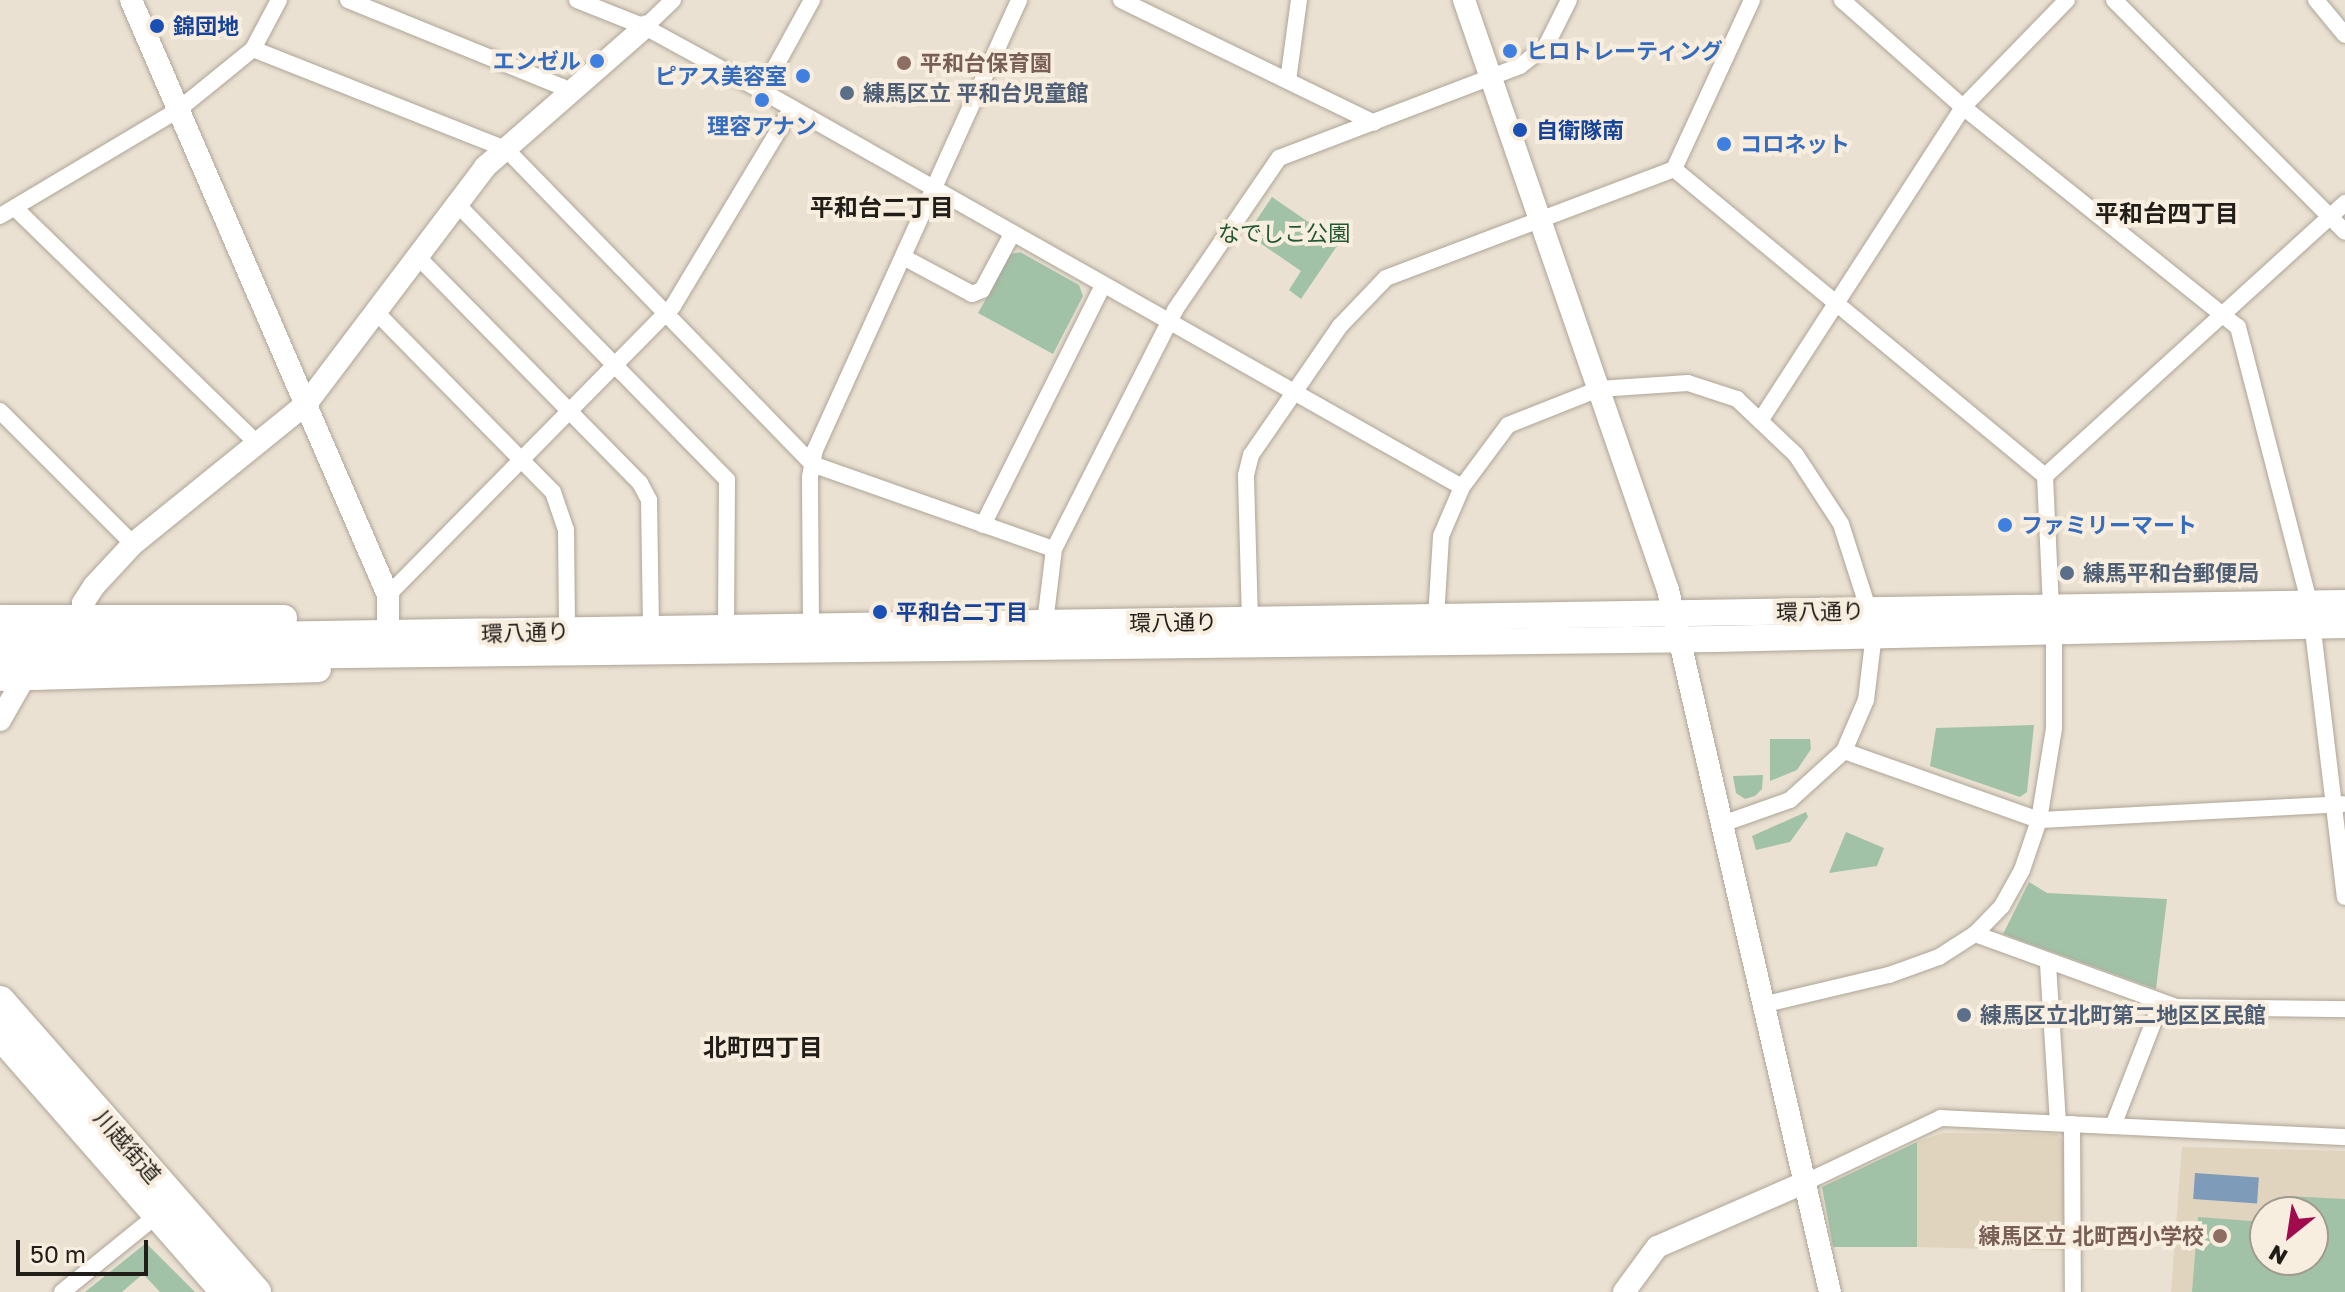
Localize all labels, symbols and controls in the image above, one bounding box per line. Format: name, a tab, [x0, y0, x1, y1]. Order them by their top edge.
place label: 錦団地	[173, 13, 239, 39]
marker: 錦団地	[148, 17, 166, 35]
place label: ヒロトレーティング	[1526, 38, 1724, 64]
marker: ヒロトレーティング	[1501, 42, 1519, 60]
place label: エンゼル	[493, 48, 581, 74]
place label: 平和台保育園	[920, 50, 1052, 76]
marker: エンゼル	[588, 52, 606, 70]
marker: 平和台保育園	[895, 54, 913, 72]
place label: ピアス美容室	[655, 63, 787, 89]
marker: ピアス美容室	[794, 67, 812, 85]
place label: 練馬区立 平和台児童館	[863, 80, 1088, 106]
marker: 練馬区立 平和台児童館	[838, 84, 856, 102]
marker: 理容アナン	[753, 91, 771, 109]
place label: 理容アナン	[707, 113, 817, 139]
place label: 自衛隊南	[1536, 117, 1624, 143]
marker: 自衛隊南	[1511, 121, 1529, 139]
place label: コロネット	[1740, 131, 1850, 157]
marker: コロネット	[1715, 135, 1733, 153]
district label: 平和台二丁目	[810, 193, 954, 221]
district label: 平和台四丁目	[2095, 199, 2239, 227]
park label: なでしこ公園	[1218, 220, 1350, 246]
place label: ファミリーマート	[2021, 512, 2197, 538]
marker: ファミリーマート	[1996, 516, 2014, 534]
place label: 練馬平和台郵便局	[2083, 560, 2259, 586]
marker: 練馬平和台郵便局	[2058, 564, 2076, 582]
street label: 環八通り	[1776, 597, 1864, 625]
place label: 平和台二丁目	[896, 599, 1028, 625]
marker: 平和台二丁目	[871, 603, 889, 621]
street label: 環八通り	[1129, 608, 1217, 636]
street label: 環八通り	[481, 617, 569, 647]
place label: 練馬区立北町第二地区区民館	[1980, 1002, 2266, 1028]
marker: 練馬区立北町第二地区区民館	[1955, 1006, 1973, 1024]
district label: 北町四丁目	[703, 1033, 823, 1061]
street label: 川越街道	[89, 1104, 167, 1188]
north arrow	[2249, 1196, 2329, 1276]
place label: 練馬区立 北町西小学校	[1979, 1223, 2204, 1249]
scale bar	[20, 1224, 152, 1274]
marker: 練馬区立 北町西小学校	[2211, 1227, 2229, 1245]
text: 50 m	[30, 1239, 86, 1268]
text: N	[2264, 1240, 2292, 1271]

